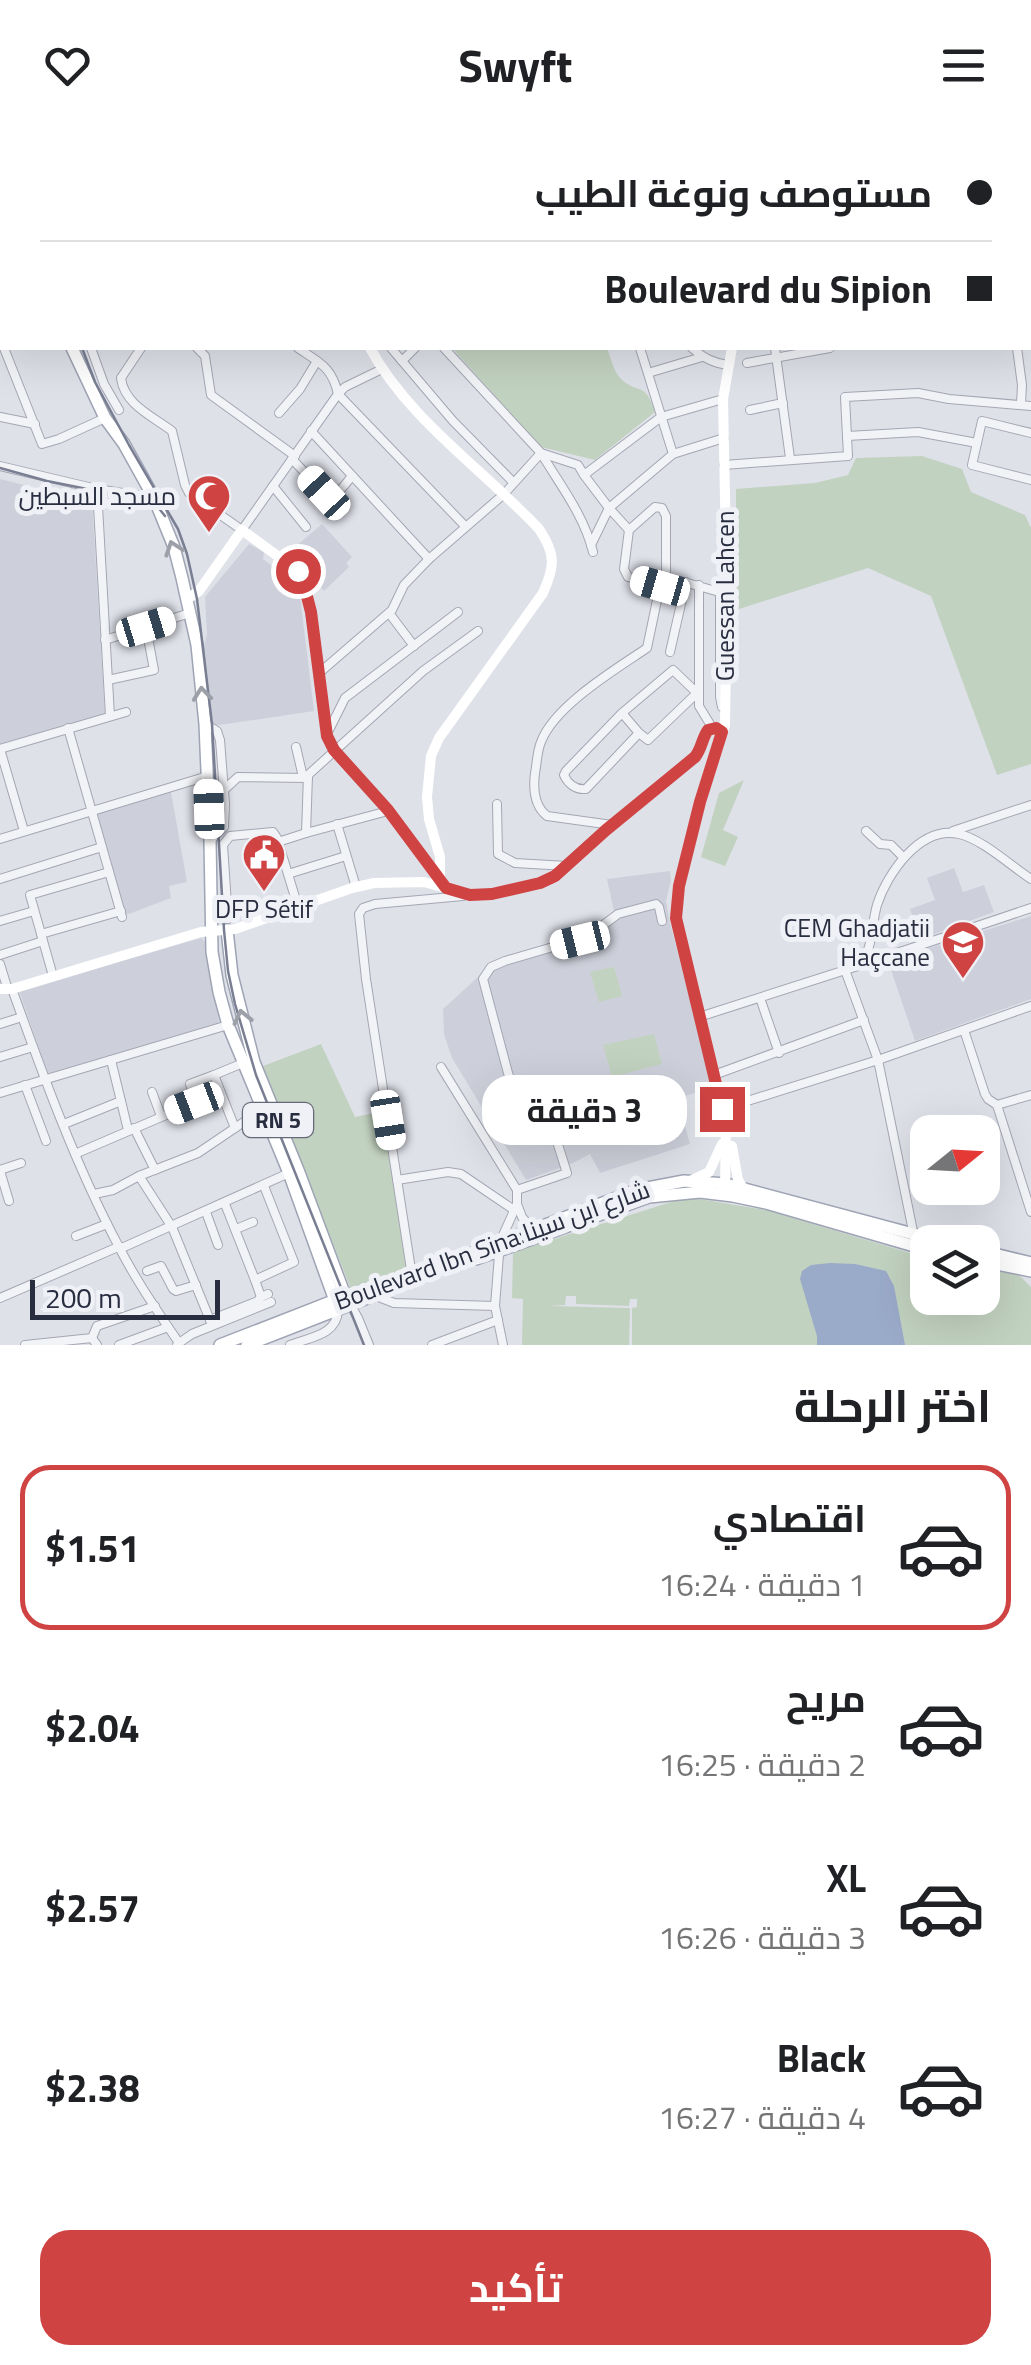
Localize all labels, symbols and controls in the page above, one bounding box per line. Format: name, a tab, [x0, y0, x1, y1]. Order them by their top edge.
text: Swyft	[459, 31, 572, 99]
icon: heart	[40, 38, 95, 93]
icon: menu	[936, 38, 991, 93]
text: مستوصف ونوغة الطيب	[535, 164, 932, 222]
text: Boulevard du Sipion	[604, 260, 932, 318]
car	[293, 461, 355, 525]
mosque icon: مسجد السبطين	[186, 473, 232, 534]
place label: مسجد السبطين	[18, 477, 176, 515]
street label: Guessan Lahcen	[706, 511, 744, 681]
one-way arrow	[164, 540, 184, 557]
route start	[276, 549, 321, 594]
car	[627, 563, 693, 609]
car	[113, 604, 179, 650]
one-way arrow	[191, 685, 213, 701]
car	[193, 778, 225, 840]
public building icon: DFP Sétif	[241, 832, 287, 893]
place label: DFP Sétif	[215, 890, 314, 928]
place label: CEM Ghadjatii Haçcane	[784, 909, 930, 976]
car	[547, 918, 613, 962]
school or university icon: CEM Ghadjatii Haçcane	[940, 919, 986, 980]
one-way arrow	[233, 1009, 254, 1026]
callout: 3 دقيقة	[482, 1074, 687, 1144]
car	[161, 1078, 227, 1128]
text: 3 دقيقة	[527, 1086, 642, 1134]
route end	[700, 1087, 745, 1132]
car	[368, 1088, 408, 1152]
road number: RN 5	[243, 1103, 313, 1137]
north arrow	[910, 1115, 1000, 1205]
map controls	[910, 1115, 1000, 1315]
street label: Boulevard Ibn Sina:شارع ابن سينا	[329, 1170, 655, 1320]
button: layers	[910, 1225, 1000, 1315]
scale bar	[30, 1275, 220, 1320]
text: 200 m	[45, 1276, 122, 1319]
text: اختر الرحلة	[794, 1371, 991, 1439]
text: اقتصادي	[713, 1489, 866, 1547]
icon: car	[896, 1503, 986, 1593]
text: $1.51	[45, 1519, 140, 1577]
text: 1 دقيقة · 16:24	[658, 1560, 866, 1608]
text: مريح	[786, 1669, 866, 1727]
icon: car	[896, 1683, 986, 1773]
text: $2.04	[45, 1699, 140, 1757]
text: 2 دقيقة · 16:25	[658, 1740, 866, 1788]
text: XL	[826, 1849, 866, 1907]
icon: car	[896, 1863, 986, 1953]
text: $2.57	[45, 1879, 140, 1937]
text: 3 دقيقة · 16:26	[658, 1913, 866, 1961]
text: Black	[777, 2029, 866, 2087]
icon: car	[896, 2043, 986, 2133]
text: $2.38	[45, 2059, 140, 2117]
text: 4 دقيقة · 16:27	[658, 2093, 866, 2141]
button: تأكيد	[40, 2230, 991, 2345]

